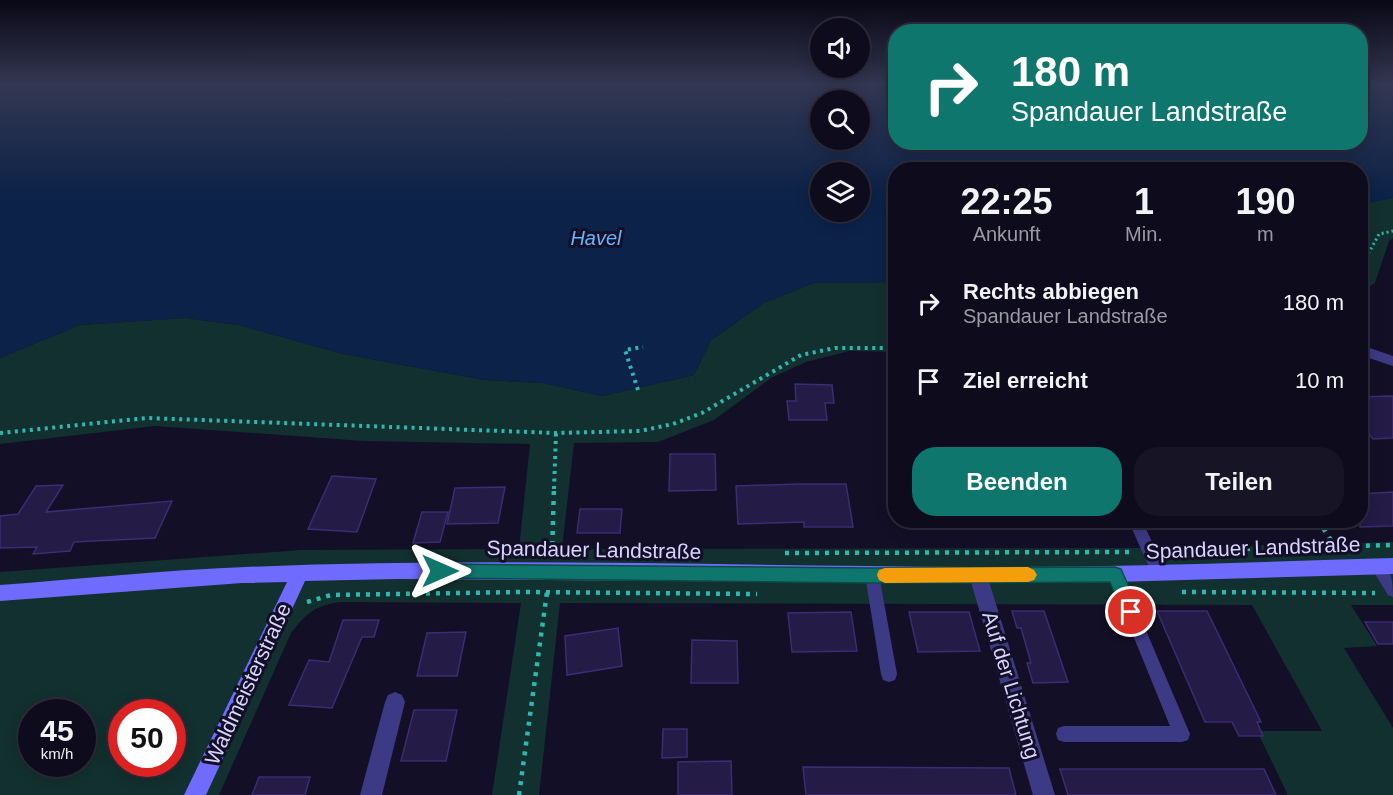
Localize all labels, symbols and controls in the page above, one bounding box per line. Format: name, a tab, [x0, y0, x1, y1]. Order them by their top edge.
map controls	[810, 18, 870, 222]
button: sound	[810, 18, 870, 78]
icon: right	[912, 48, 990, 126]
text: 180 m	[1011, 48, 1130, 95]
button: search	[810, 90, 870, 150]
text: Spandauer Landstraße	[1011, 97, 1287, 127]
button: layers	[810, 162, 870, 222]
text: 22:25	[961, 181, 1053, 222]
text: 1	[1134, 181, 1154, 222]
text: 190	[1235, 181, 1295, 222]
text: Ankunft	[973, 223, 1040, 245]
text: Min.	[1125, 223, 1163, 245]
text: m	[1257, 223, 1274, 245]
water label: Havel	[570, 227, 622, 249]
text: Rechts abbiegen	[963, 279, 1139, 304]
icon: right	[912, 287, 945, 320]
text: 180 m	[1283, 290, 1344, 315]
text: Spandauer Landstraße	[963, 305, 1168, 327]
icon: arrive	[912, 365, 945, 398]
text: Ziel erreicht	[963, 368, 1088, 393]
text: 10 m	[1295, 368, 1344, 393]
button: Beenden	[912, 447, 1122, 516]
button: Teilen	[1134, 447, 1344, 516]
street label: Spandauer Landstraße	[1145, 532, 1361, 563]
street label: Spandauer Landstraße	[486, 536, 702, 563]
position arrow	[408, 539, 472, 603]
pin	[1105, 586, 1156, 637]
icon: arrive	[1114, 595, 1147, 628]
street label: Waldmeisterstraße	[200, 599, 295, 768]
street label: Auf der Lichtung	[978, 608, 1045, 761]
speed limit sign: 50	[108, 699, 186, 777]
text: 45	[40, 714, 74, 747]
text: km/h	[41, 745, 73, 762]

